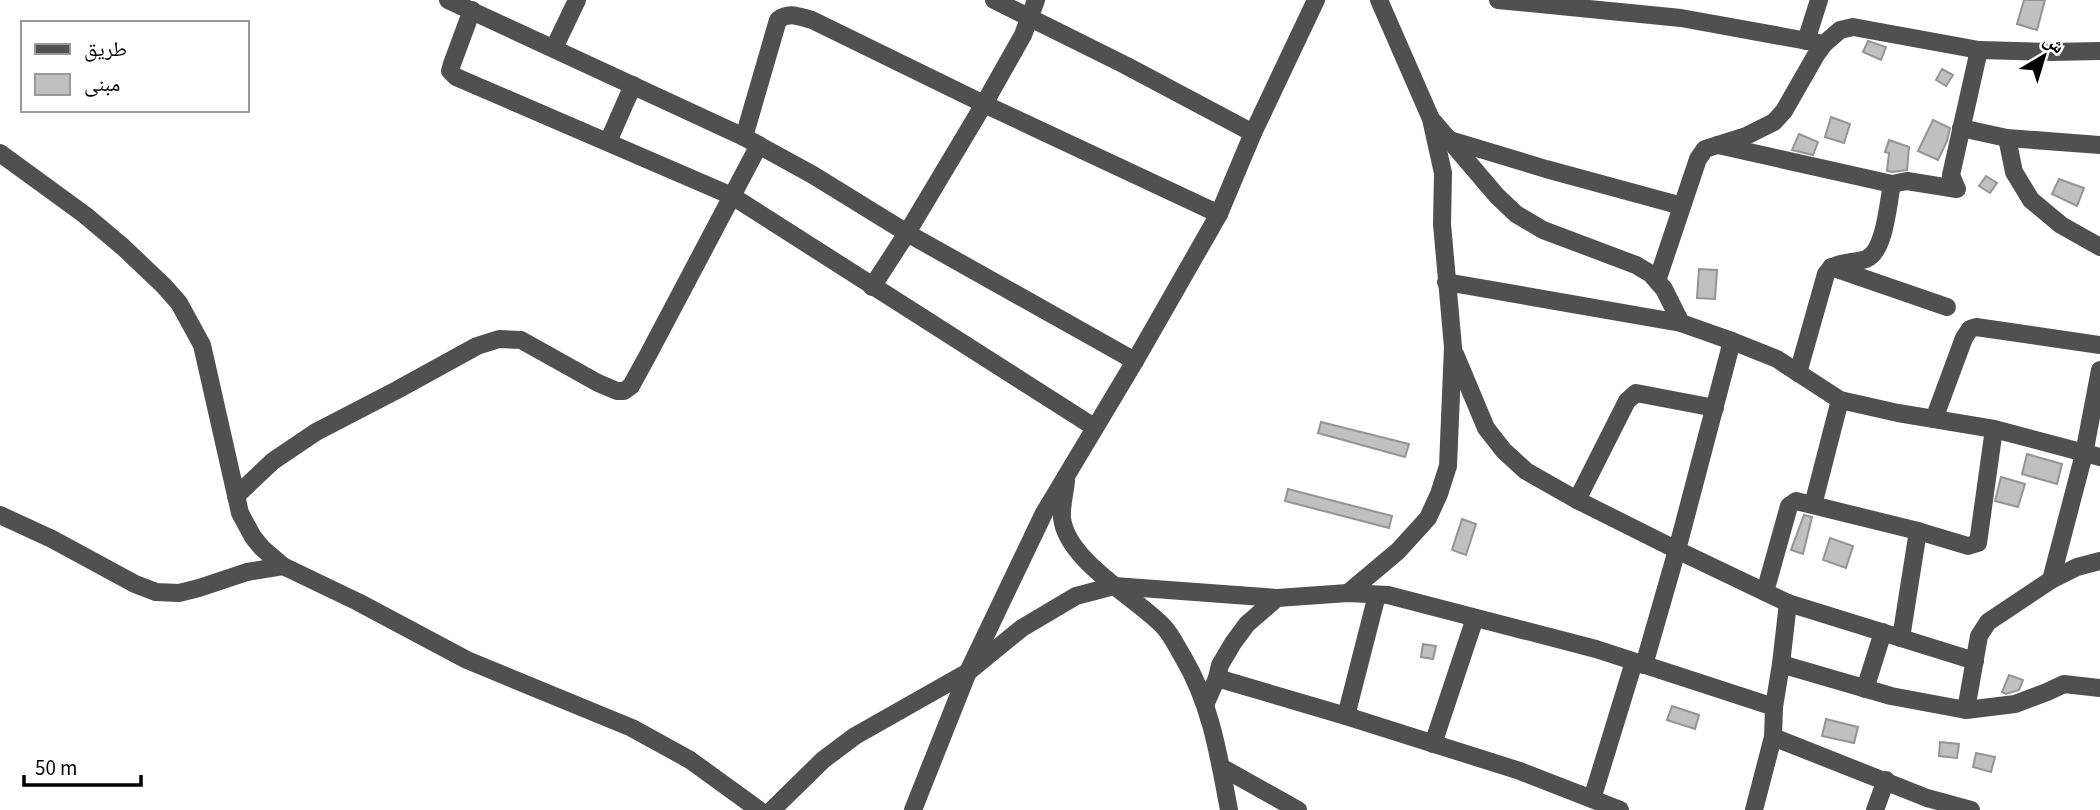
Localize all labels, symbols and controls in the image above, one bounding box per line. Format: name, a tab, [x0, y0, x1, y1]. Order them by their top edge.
legend	[21, 21, 248, 112]
north arrow	[2009, 21, 2079, 91]
text: ش	[2037, 27, 2070, 61]
text: طريق	[84, 34, 127, 64]
text: مبنى	[84, 69, 120, 99]
scale bar	[24, 744, 142, 788]
text: 50 m	[35, 753, 77, 783]

